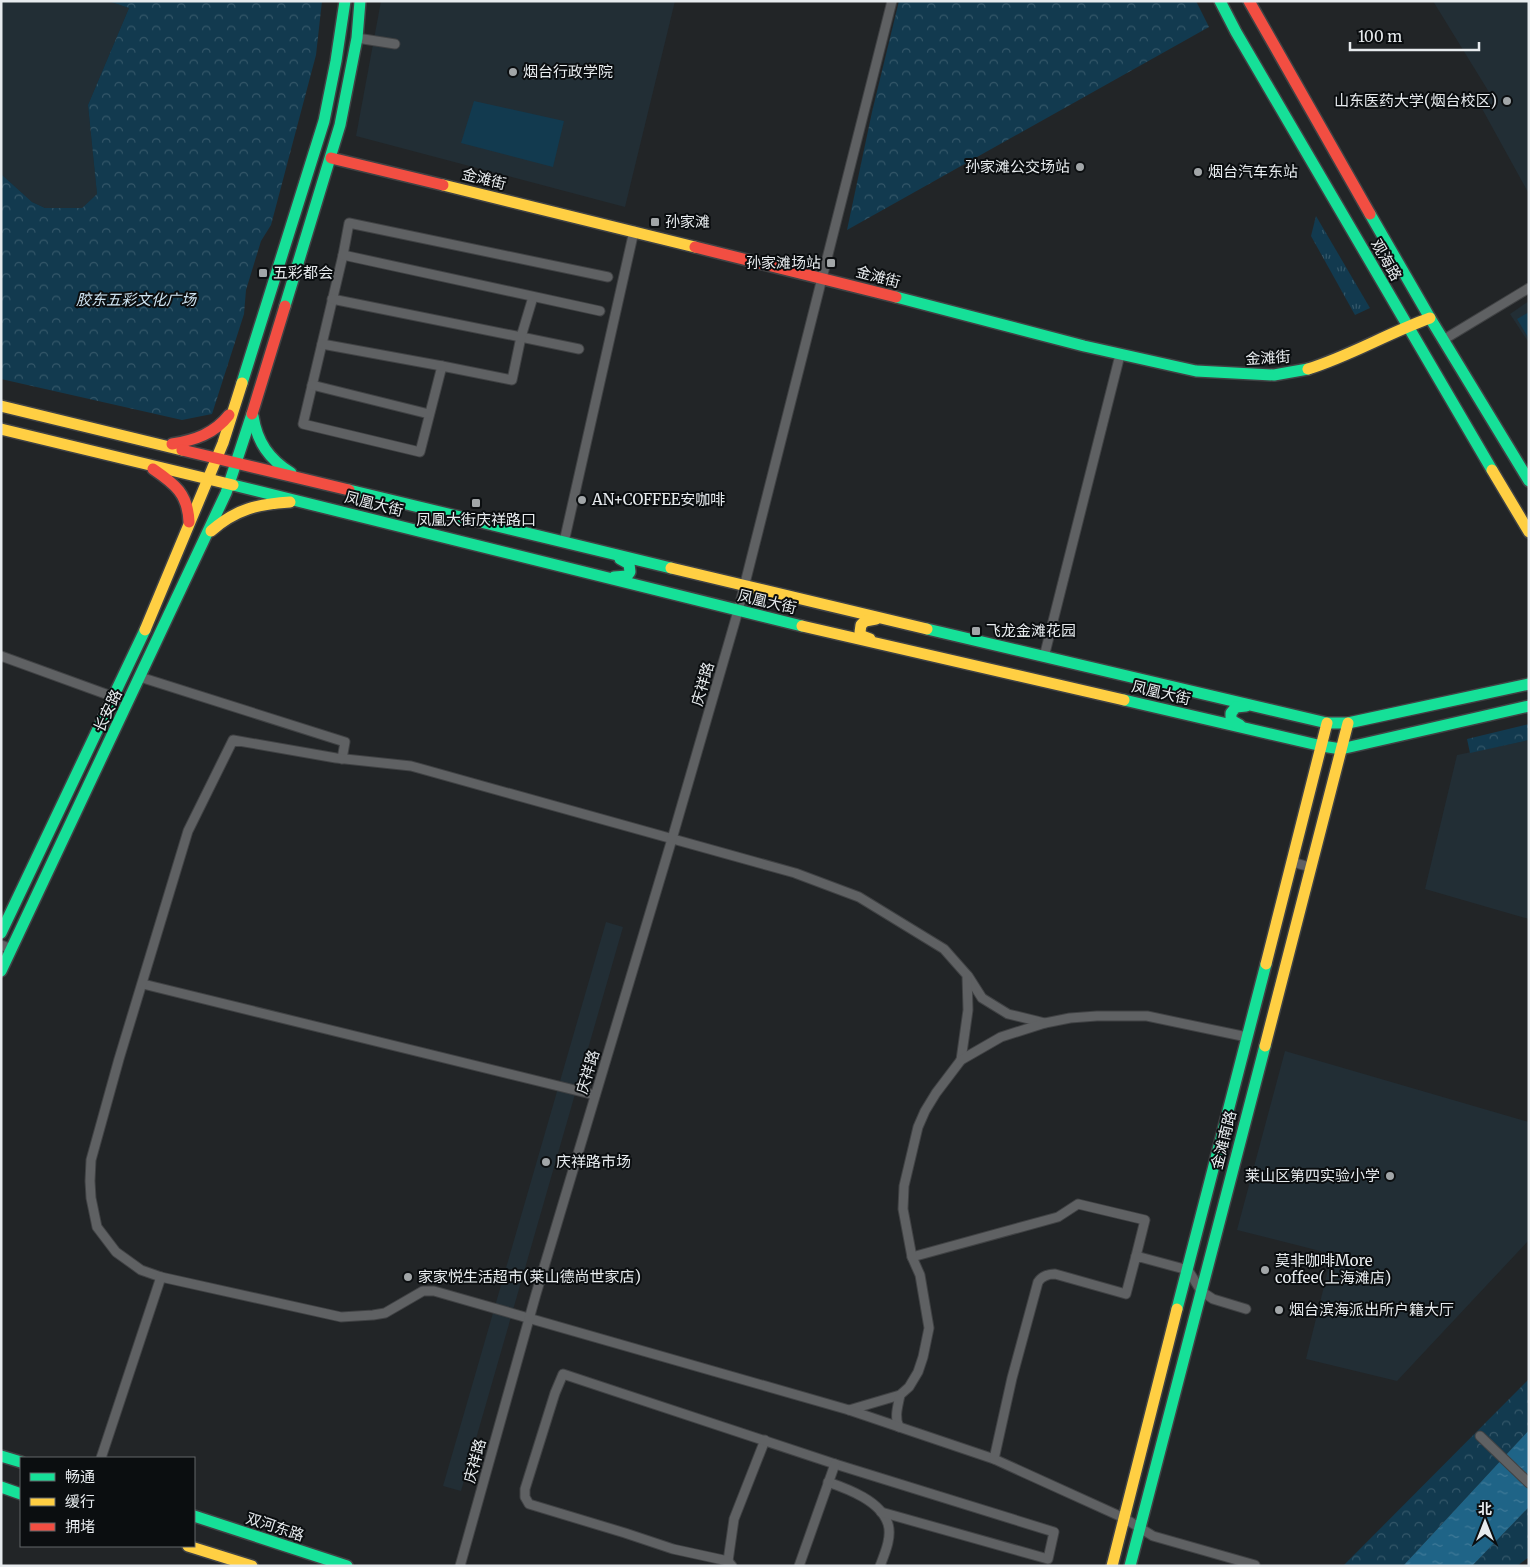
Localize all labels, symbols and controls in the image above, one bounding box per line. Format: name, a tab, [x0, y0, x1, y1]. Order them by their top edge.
scale bar	[1350, 20, 1479, 52]
text: 100 m	[1358, 27, 1402, 46]
place label: 烟台行政学院	[523, 62, 613, 81]
marker: 烟台行政学院	[507, 66, 519, 78]
place label: 山东医药大学(烟台校区)	[1334, 91, 1497, 110]
marker: 山东医药大学(烟台校区)	[1501, 95, 1513, 107]
place label: 孙家滩公交场站	[965, 157, 1070, 176]
marker: 孙家滩公交场站	[1074, 161, 1086, 173]
place label: 烟台汽车东站	[1208, 162, 1298, 181]
street label: 金滩街	[460, 164, 508, 193]
marker: 烟台汽车东站	[1192, 166, 1204, 178]
place label: 孙家滩	[665, 212, 710, 231]
marker: 孙家滩	[649, 216, 661, 228]
street label: 观海路	[1367, 236, 1406, 284]
place label: 孙家滩场站	[746, 253, 821, 272]
marker: 孙家滩场站	[825, 257, 837, 269]
street label: 金滩街	[854, 262, 902, 292]
place label: 五彩都会	[273, 263, 333, 282]
marker: 五彩都会	[257, 267, 269, 279]
park label: 胶东五彩文化广场	[76, 290, 198, 309]
street label: 金滩街	[1245, 347, 1291, 368]
street label: 凤凰大街	[343, 487, 406, 520]
place label: AN+COFFEE安咖啡	[591, 490, 725, 509]
marker: AN+COFFEE安咖啡	[576, 494, 588, 506]
marker: 凤凰大街庆祥路口	[470, 497, 482, 509]
place label: 凤凰大街庆祥路口	[416, 510, 536, 529]
street label: 凤凰大街	[736, 586, 798, 618]
place label: 飞龙金滩花园	[986, 621, 1076, 640]
marker: 飞龙金滩花园	[970, 625, 982, 637]
street label: 庆祥路	[687, 660, 718, 708]
street label: 凤凰大街	[1130, 677, 1192, 709]
street label: 长安路	[89, 686, 126, 735]
street label: 庆祥路	[572, 1048, 603, 1096]
street label: 金滩南路	[1207, 1108, 1240, 1171]
place label: 庆祥路市场	[556, 1152, 631, 1171]
marker: 庆祥路市场	[540, 1156, 552, 1168]
place label: 莱山区第四实验小学	[1245, 1166, 1380, 1185]
marker: 莱山区第四实验小学	[1384, 1170, 1396, 1182]
place label: 莫非咖啡More coffee(上海滩店)	[1275, 1251, 1391, 1287]
marker: 莫非咖啡More coffee(上海滩店)	[1259, 1264, 1271, 1276]
place label: 家家悦生活超市(莱山德尚世家店)	[418, 1267, 641, 1286]
marker: 家家悦生活超市(莱山德尚世家店)	[402, 1271, 414, 1283]
place label: 烟台滨海派出所户籍大厅	[1289, 1300, 1454, 1319]
marker: 烟台滨海派出所户籍大厅	[1273, 1304, 1285, 1316]
street label: 庆祥路	[460, 1437, 490, 1485]
legend	[20, 1457, 195, 1547]
text: 畅通	[65, 1467, 95, 1486]
text: 缓行	[65, 1492, 95, 1511]
north arrow	[1460, 1497, 1510, 1547]
text: 北	[1478, 1500, 1492, 1518]
street label: 双河东路	[244, 1508, 307, 1545]
text: 拥堵	[65, 1517, 95, 1536]

